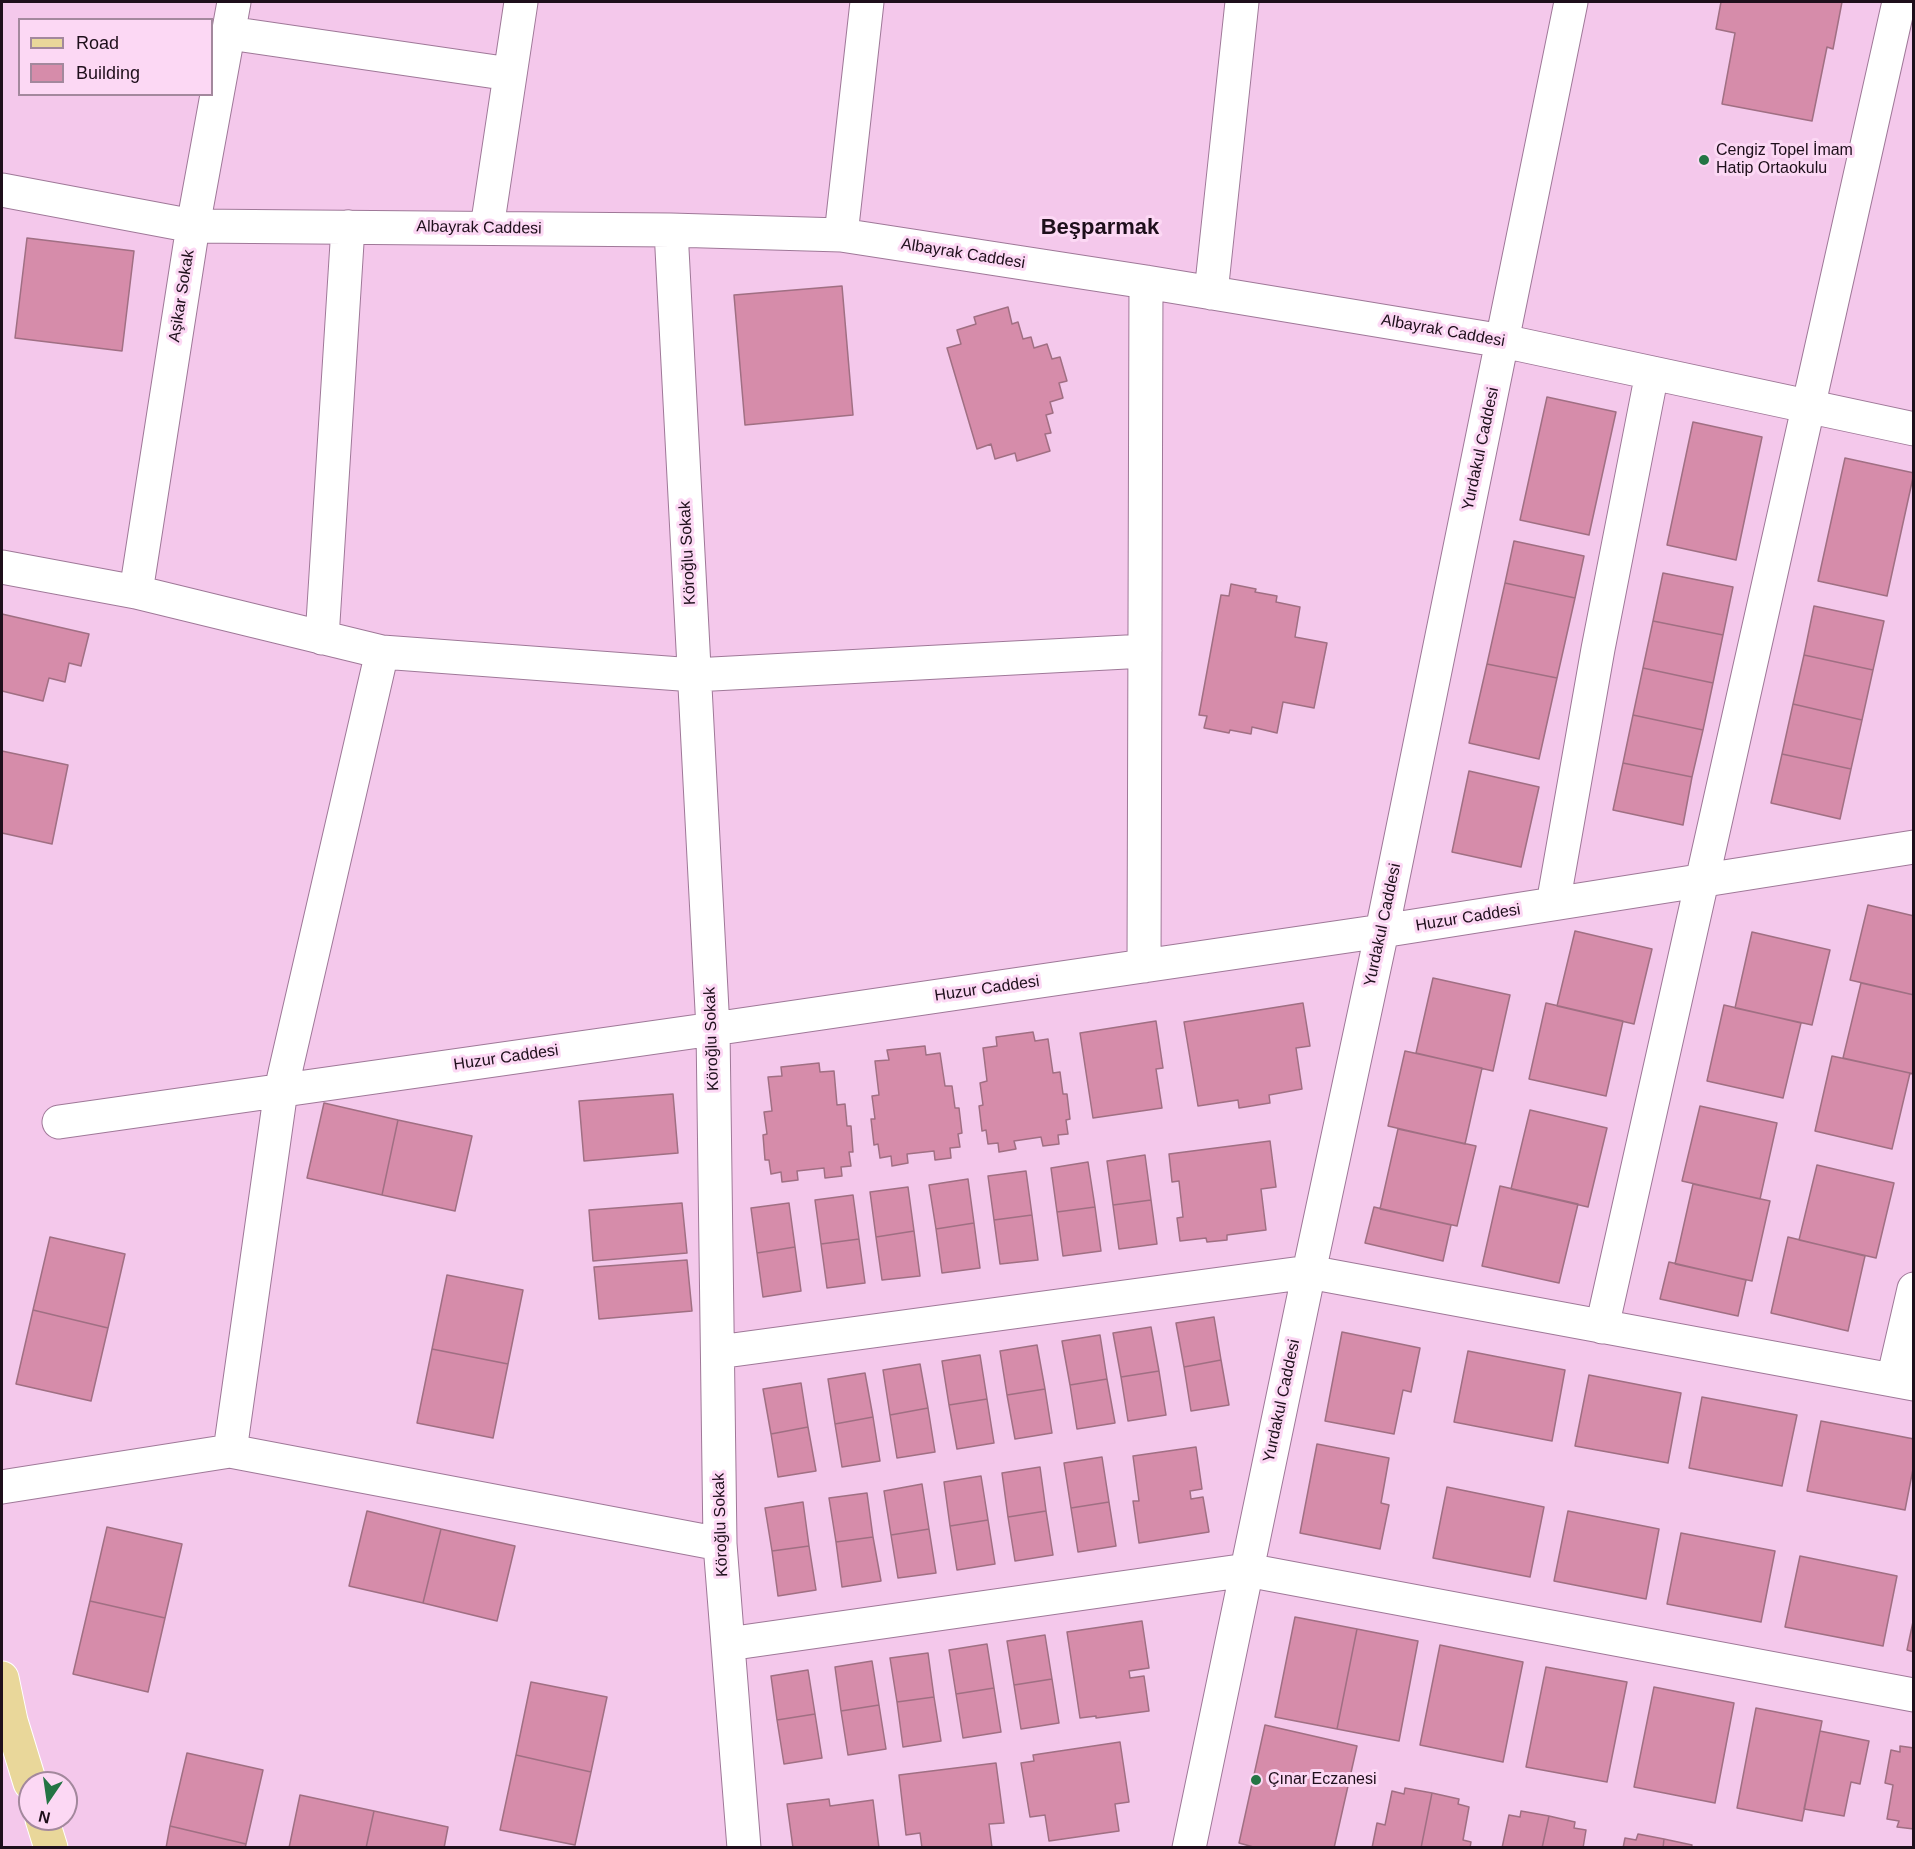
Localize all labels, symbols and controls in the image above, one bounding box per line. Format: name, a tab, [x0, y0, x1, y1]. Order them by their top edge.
legend	[18, 18, 213, 96]
text: Road	[76, 33, 119, 53]
text: Building	[76, 63, 140, 83]
place label: Cengiz Topel İmam Hatip Ortaokulu	[1716, 141, 1853, 179]
marker: Cengiz Topel İmam Hatip Ortaokulu	[1697, 153, 1711, 167]
district label: Beşparmak	[1041, 215, 1159, 241]
street label: Albayrak Caddesi	[416, 217, 542, 239]
street label: Albayrak Caddesi	[900, 235, 1026, 273]
street label: Aşikar Sokak	[165, 248, 199, 344]
street label: Albayrak Caddesi	[1380, 311, 1506, 351]
street label: Yurdakul Caddesi	[1459, 386, 1503, 512]
street label: Köroğlu Sokak	[676, 501, 700, 605]
street label: Yurdakul Caddesi	[1361, 862, 1405, 988]
street label: Huzur Caddesi	[1414, 900, 1522, 936]
street label: Huzur Caddesi	[933, 972, 1041, 1006]
street label: Köroğlu Sokak	[701, 987, 723, 1091]
street label: Huzur Caddesi	[452, 1041, 560, 1075]
street label: Yurdakul Caddesi	[1260, 1338, 1304, 1464]
street label: Köroğlu Sokak	[710, 1473, 732, 1577]
place label: Çınar Eczanesi	[1268, 1770, 1376, 1790]
north arrow	[18, 1771, 78, 1831]
marker: Çınar Eczanesi	[1249, 1773, 1263, 1787]
text: N	[37, 1807, 52, 1827]

